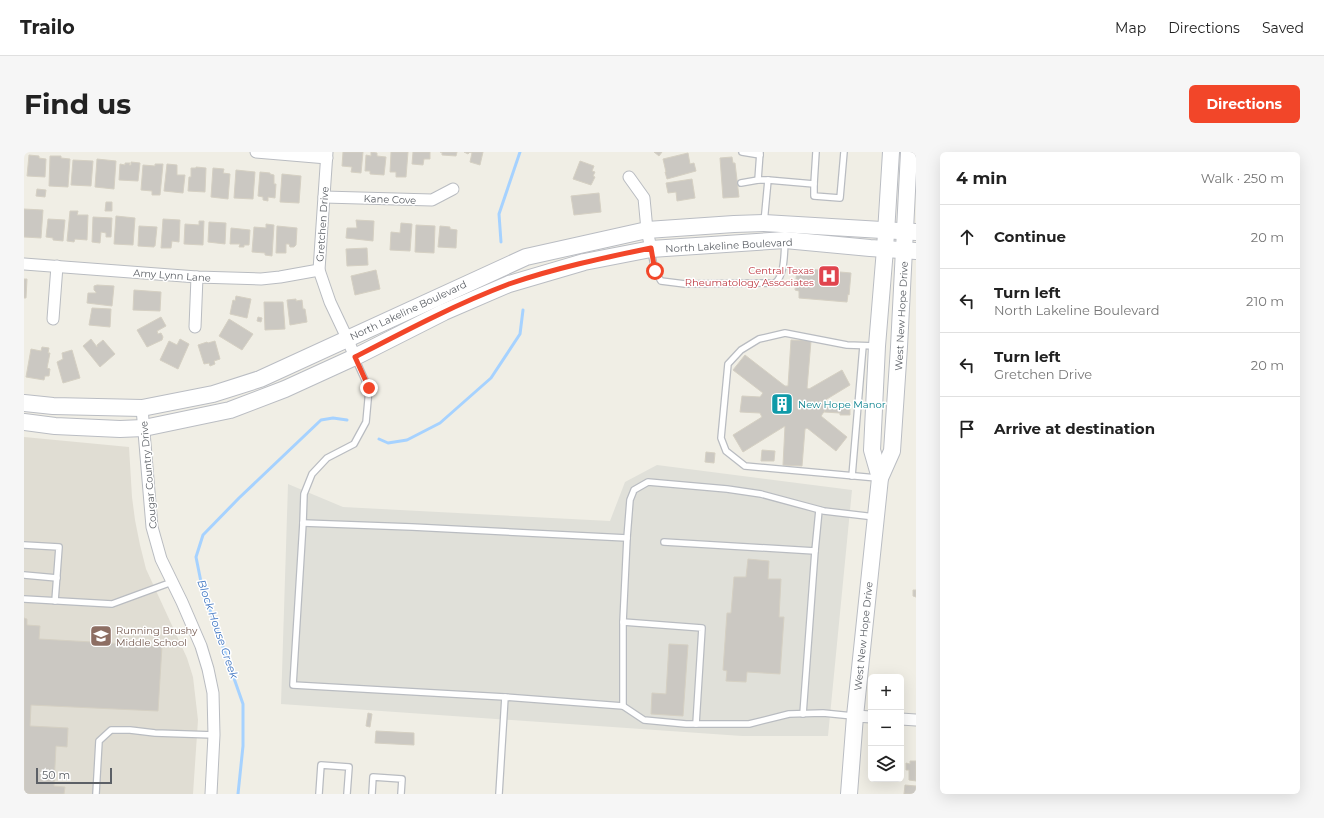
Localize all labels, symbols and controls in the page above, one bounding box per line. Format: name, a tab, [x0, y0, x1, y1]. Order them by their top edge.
text: Trailo	[20, 16, 75, 39]
text: Map	[1115, 19, 1146, 37]
text: Directions	[1168, 19, 1240, 37]
text: Saved	[1262, 19, 1304, 37]
button: Directions	[1189, 85, 1300, 123]
text: Find us	[24, 87, 131, 121]
text: 4 min	[956, 168, 1007, 188]
text: Walk · 250 m	[1201, 170, 1284, 186]
street label: Gretchen Drive	[313, 186, 332, 262]
street label: Kane Cove	[363, 192, 416, 207]
icon: ahead	[956, 226, 978, 248]
text: Continue	[994, 227, 1066, 246]
text: 20 m	[1251, 229, 1284, 245]
street label: North Lakeline Boulevard	[665, 236, 793, 255]
street label: West New Hope Drive	[892, 261, 911, 371]
route start	[646, 262, 664, 280]
hospital icon: Central Texas Rheumatology Associates	[816, 263, 842, 289]
place label: Central Texas Rheumatology Associates	[685, 264, 814, 289]
street label: Amy Lynn Lane	[133, 266, 211, 285]
street label: North Lakeline Boulevard	[348, 278, 469, 343]
text: Turn left	[994, 283, 1061, 302]
icon: left	[956, 290, 978, 312]
text: 210 m	[1246, 293, 1284, 309]
text: North Lakeline Boulevard	[994, 302, 1160, 318]
text: Turn left	[994, 347, 1061, 366]
icon: left	[956, 354, 978, 376]
text: 20 m	[1251, 357, 1284, 373]
text: Gretchen Drive	[994, 366, 1092, 382]
route end	[360, 379, 378, 397]
building icon: New Hope Manor	[769, 391, 795, 417]
place label: New Hope Manor	[798, 398, 886, 411]
icon: arrive	[956, 418, 978, 440]
text: Arrive at destination	[994, 419, 1155, 438]
street label: Cougar Country Drive	[137, 421, 160, 529]
water label: Block House Creek	[194, 578, 242, 681]
street label: West New Hope Drive	[851, 581, 876, 691]
school or university icon: Running Brushy Middle School	[88, 623, 114, 649]
place label: Running Brushy Middle School	[116, 624, 198, 649]
map controls	[868, 674, 904, 782]
button: +	[868, 674, 904, 710]
button: −	[868, 710, 904, 746]
button: layers	[868, 746, 904, 782]
scale bar	[36, 766, 112, 785]
text: 50 m	[42, 768, 70, 782]

